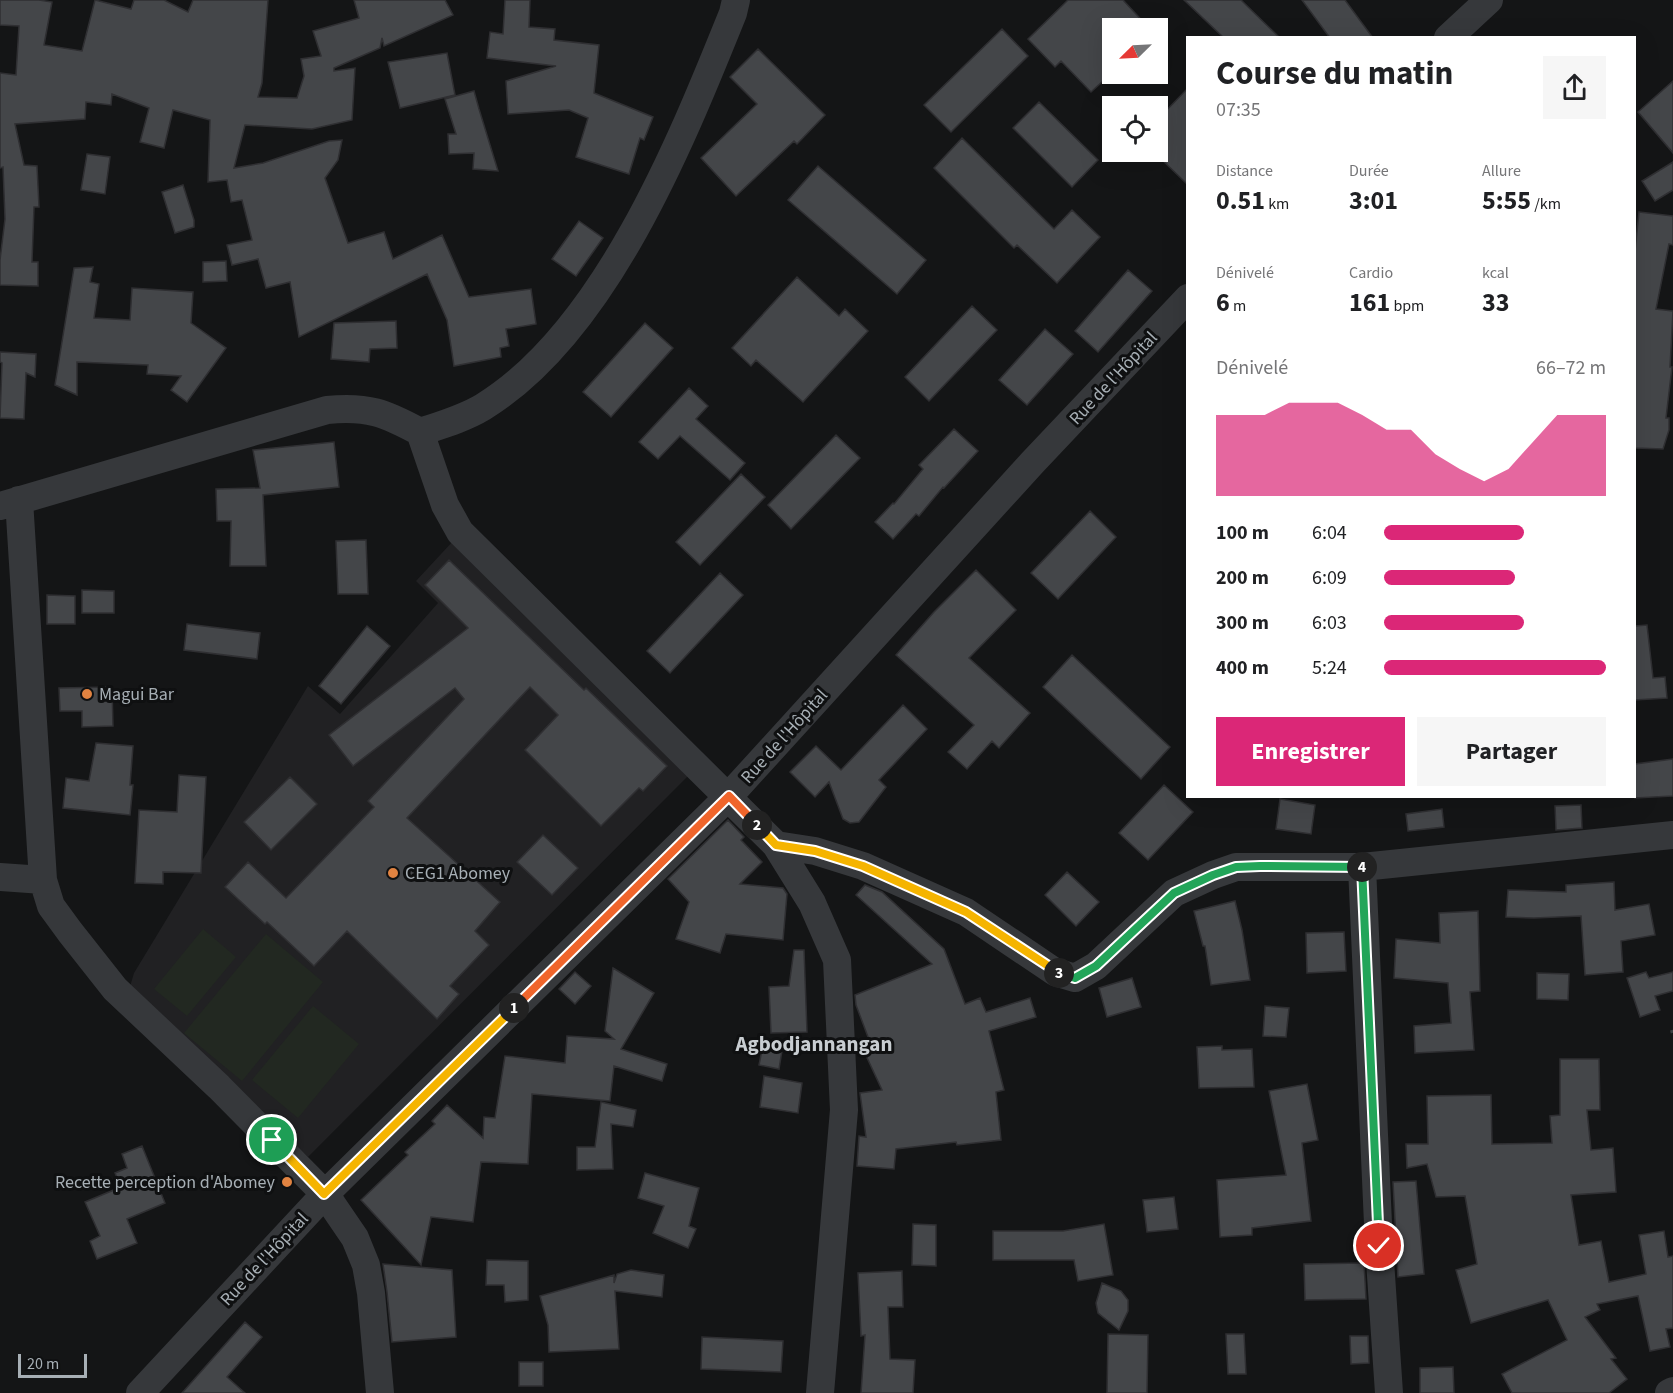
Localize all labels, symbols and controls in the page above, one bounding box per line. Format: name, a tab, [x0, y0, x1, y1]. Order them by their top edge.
north arrow	[1102, 18, 1168, 84]
map controls	[1102, 18, 1168, 162]
text: Course du matin	[1216, 50, 1453, 97]
button: share	[1543, 56, 1606, 119]
button: locate	[1102, 96, 1168, 162]
text: 07:35	[1216, 96, 1261, 124]
text: Distance	[1216, 160, 1273, 182]
text: Durée	[1349, 160, 1389, 182]
text: Allure	[1482, 160, 1521, 182]
text: 0.51	[1216, 182, 1265, 219]
text: 3:01	[1349, 182, 1398, 219]
text: 5:55	[1482, 182, 1531, 219]
text: km	[1265, 193, 1289, 215]
text: /km	[1531, 193, 1561, 215]
text: Dénivelé	[1216, 262, 1274, 284]
text: Cardio	[1349, 262, 1393, 284]
text: kcal	[1482, 262, 1509, 284]
text: 6	[1216, 284, 1230, 321]
text: 161	[1349, 284, 1390, 321]
text: 33	[1482, 284, 1509, 321]
text: m	[1230, 295, 1246, 317]
text: bpm	[1390, 295, 1424, 317]
street label: Rue de l'Hôpital	[1063, 326, 1163, 431]
text: Dénivelé	[1216, 354, 1288, 382]
text: 66–72 m	[1536, 354, 1606, 382]
text: 100 m	[1216, 519, 1269, 547]
text: 6:04	[1312, 519, 1347, 547]
text: 200 m	[1216, 564, 1269, 592]
text: 6:09	[1312, 564, 1347, 592]
text: 300 m	[1216, 609, 1269, 637]
text: 6:03	[1312, 609, 1347, 637]
text: 400 m	[1216, 654, 1269, 682]
text: 5:24	[1312, 654, 1347, 682]
place label: Magui Bar	[99, 682, 175, 707]
street label: Rue de l'Hôpital	[735, 684, 834, 789]
marker: Magui Bar	[80, 687, 94, 701]
button: Enregistrer	[1216, 717, 1405, 786]
button: Partager	[1417, 717, 1606, 786]
pin: 2	[742, 810, 772, 840]
text: 2	[753, 814, 761, 836]
pin: 4	[1347, 852, 1377, 882]
text: 4	[1358, 856, 1366, 878]
place label: CEG1 Abomey	[405, 861, 511, 886]
marker: CEG1 Abomey	[386, 866, 400, 880]
pin: 3	[1044, 958, 1074, 988]
text: 3	[1055, 962, 1063, 984]
pin: 1	[499, 993, 529, 1023]
text: 1	[510, 997, 518, 1019]
district label: Agbodjannangan	[735, 1029, 892, 1059]
pin	[246, 1114, 297, 1165]
icon: arrive	[255, 1123, 288, 1156]
place label: Recette perception d'Abomey	[55, 1170, 276, 1195]
marker: Recette perception d'Abomey	[280, 1175, 294, 1189]
street label: Rue de l'Hôpital	[214, 1207, 314, 1312]
pin	[1353, 1220, 1404, 1271]
icon: check	[1362, 1229, 1395, 1262]
scale bar	[18, 1351, 87, 1378]
text: 20 m	[27, 1353, 59, 1375]

